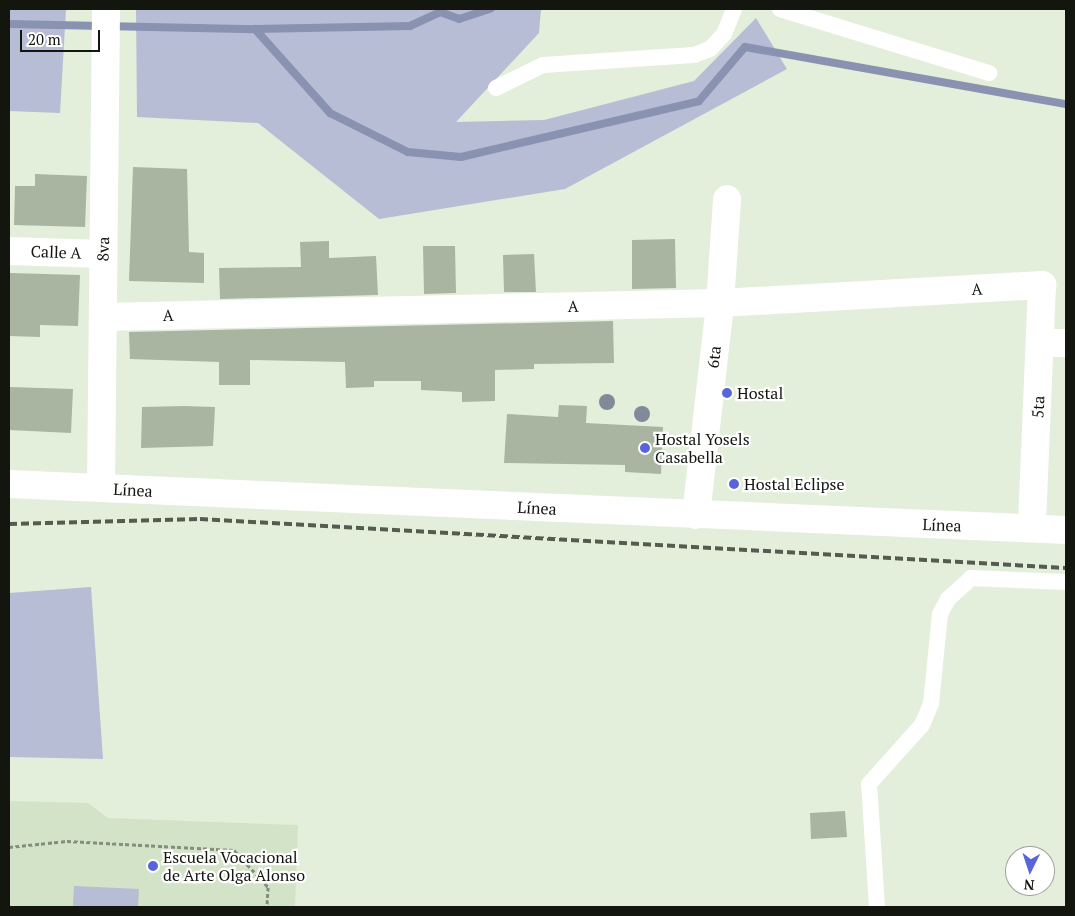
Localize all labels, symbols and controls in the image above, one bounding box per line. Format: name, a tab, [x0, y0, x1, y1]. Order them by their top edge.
scale bar	[22, 20, 102, 52]
text: 20 m	[28, 29, 61, 49]
street label: 8va	[93, 236, 113, 262]
street label: Calle A	[30, 242, 82, 262]
street label: A	[971, 279, 983, 299]
street label: A	[567, 296, 579, 316]
street label: A	[162, 305, 174, 325]
street label: 6ta	[703, 345, 725, 369]
place label: Hostal	[737, 383, 783, 403]
marker: Hostal	[721, 387, 733, 399]
street label: 5ta	[1028, 395, 1048, 419]
place label: Hostal Yosels Casabella	[655, 429, 750, 467]
marker: Hostal Yosels Casabella	[639, 442, 651, 454]
place label: Hostal Eclipse	[744, 474, 845, 494]
marker: Hostal Eclipse	[728, 478, 740, 490]
street label: Línea	[113, 479, 153, 501]
street label: Línea	[517, 497, 557, 519]
street label: Línea	[922, 515, 962, 535]
north arrow	[1005, 846, 1055, 896]
place label: Escuela Vocacional de Arte Olga Alonso	[163, 847, 306, 885]
marker: Escuela Vocacional de Arte Olga Alonso	[147, 860, 159, 872]
text: N	[1023, 876, 1035, 895]

